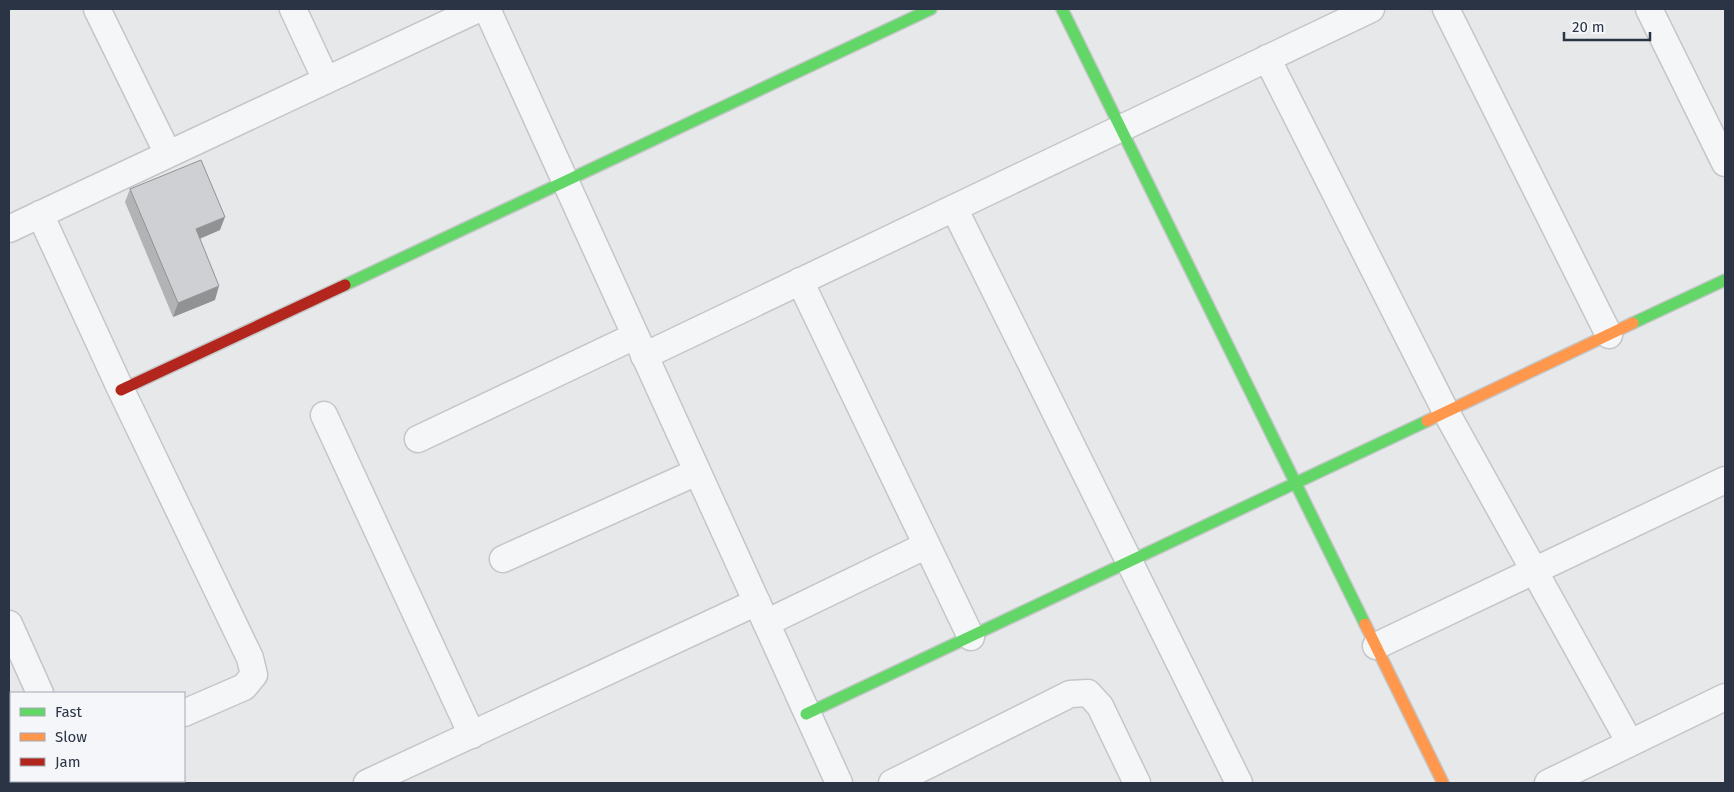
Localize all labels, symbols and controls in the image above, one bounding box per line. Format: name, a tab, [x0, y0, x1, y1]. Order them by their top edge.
scale bar	[1564, 10, 1650, 42]
text: 20 m	[1572, 18, 1605, 36]
legend	[10, 692, 185, 782]
text: Fast	[55, 703, 82, 721]
text: Slow	[55, 728, 87, 746]
text: Jam	[55, 753, 81, 771]

